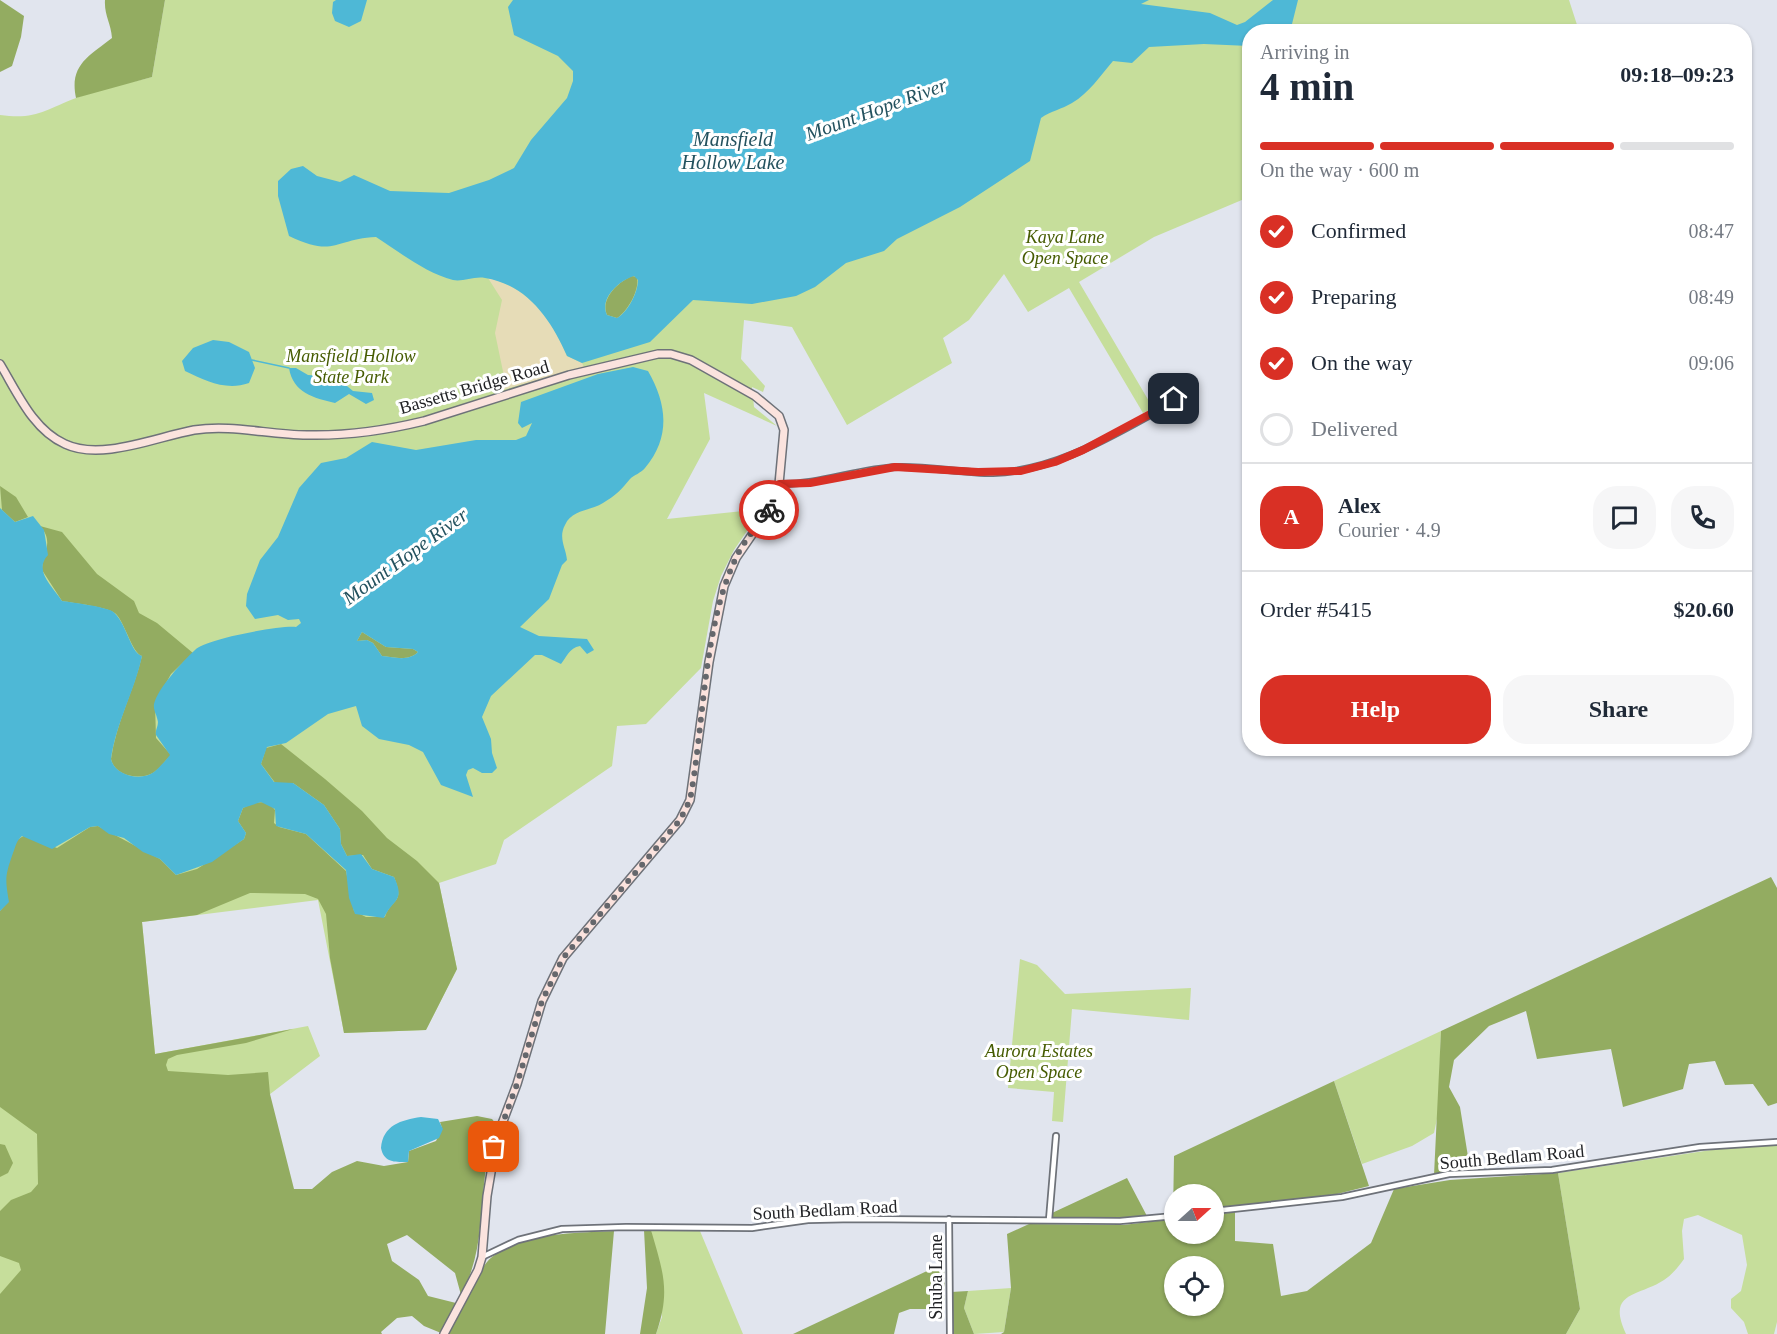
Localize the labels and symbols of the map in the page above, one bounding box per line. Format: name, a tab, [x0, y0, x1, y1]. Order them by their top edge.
water label: Mount Hope River	[801, 73, 950, 146]
water label: Mansfield Hollow Lake	[681, 128, 785, 173]
park label: Kaya Lane Open Space	[1022, 227, 1108, 268]
park label: Mansfield Hollow State Park	[285, 346, 416, 387]
street label: Bassetts Bridge Road	[397, 356, 551, 418]
pin	[1148, 373, 1199, 424]
courier	[739, 480, 799, 540]
water label: Mount Hope River	[338, 503, 472, 610]
park label: Aurora Estates Open Space	[984, 1041, 1093, 1082]
pin	[468, 1121, 519, 1172]
street label: South Bedlam Road	[1439, 1141, 1585, 1173]
north arrow	[1164, 1184, 1224, 1244]
street label: South Bedlam Road	[752, 1196, 898, 1224]
street label: Shuba Lane	[926, 1234, 946, 1320]

